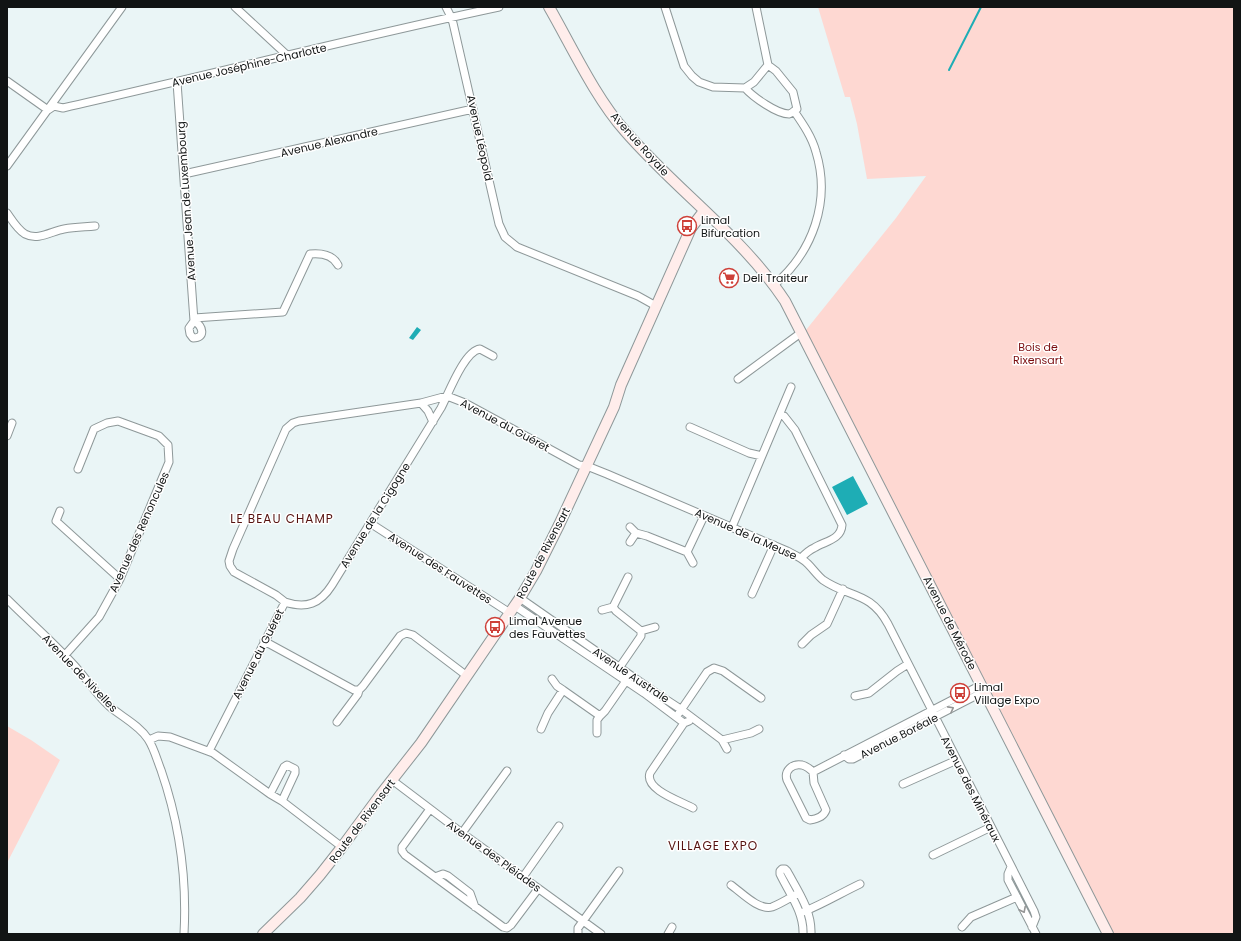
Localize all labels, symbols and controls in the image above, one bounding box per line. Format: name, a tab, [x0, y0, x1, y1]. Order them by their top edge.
street label: Avenue Joséphine-Charlotte	[170, 39, 328, 91]
street label: Avenue Léopold	[463, 94, 497, 182]
street label: Avenue Royale	[607, 109, 673, 180]
street label: Avenue Jean de Luxembourg	[172, 121, 200, 281]
street label: Avenue Alexandre	[279, 123, 379, 161]
place label: Limal Bifurcation	[701, 212, 760, 241]
bus stop icon: Limal Bifurcation	[676, 215, 698, 237]
supermarket icon: Deli Traiteur	[718, 267, 740, 289]
place label: Deli Traiteur	[743, 270, 808, 286]
park label: Bois de Rixensart	[1013, 339, 1063, 368]
street label: Avenue du Guéret	[458, 395, 552, 455]
street label: Avenue de la Cigogne	[336, 459, 414, 571]
street label: Avenue des Renoncules	[105, 469, 173, 595]
street label: Route de Rixensart	[512, 504, 574, 602]
street label: Avenue de la Meuse	[692, 504, 800, 564]
district label: LE BEAU CHAMP	[230, 510, 334, 527]
street label: Avenue des Fauvettes	[385, 528, 495, 608]
street label: Avenue de Mérode	[919, 573, 981, 673]
street label: Avenue du Guéret	[228, 606, 288, 702]
place label: Limal Avenue des Fauvettes	[509, 613, 586, 642]
bus stop icon: Limal Avenue des Fauvettes	[484, 616, 506, 638]
street label: Avenue de Nivelles	[39, 630, 122, 716]
street label: Avenue Australe	[589, 643, 673, 707]
place label: Limal Village Expo	[974, 679, 1040, 708]
bus stop icon: Limal Village Expo	[949, 682, 971, 704]
one-way arrow	[947, 706, 954, 714]
street label: Avenue Boréale	[857, 709, 941, 763]
street label: Avenue des Minéraux	[937, 733, 1005, 845]
street label: Route de Rixensart	[325, 776, 399, 866]
street label: Avenue des Pléiades	[443, 816, 545, 896]
district label: VILLAGE EXPO	[668, 837, 758, 854]
one-way arrow	[1019, 906, 1026, 913]

